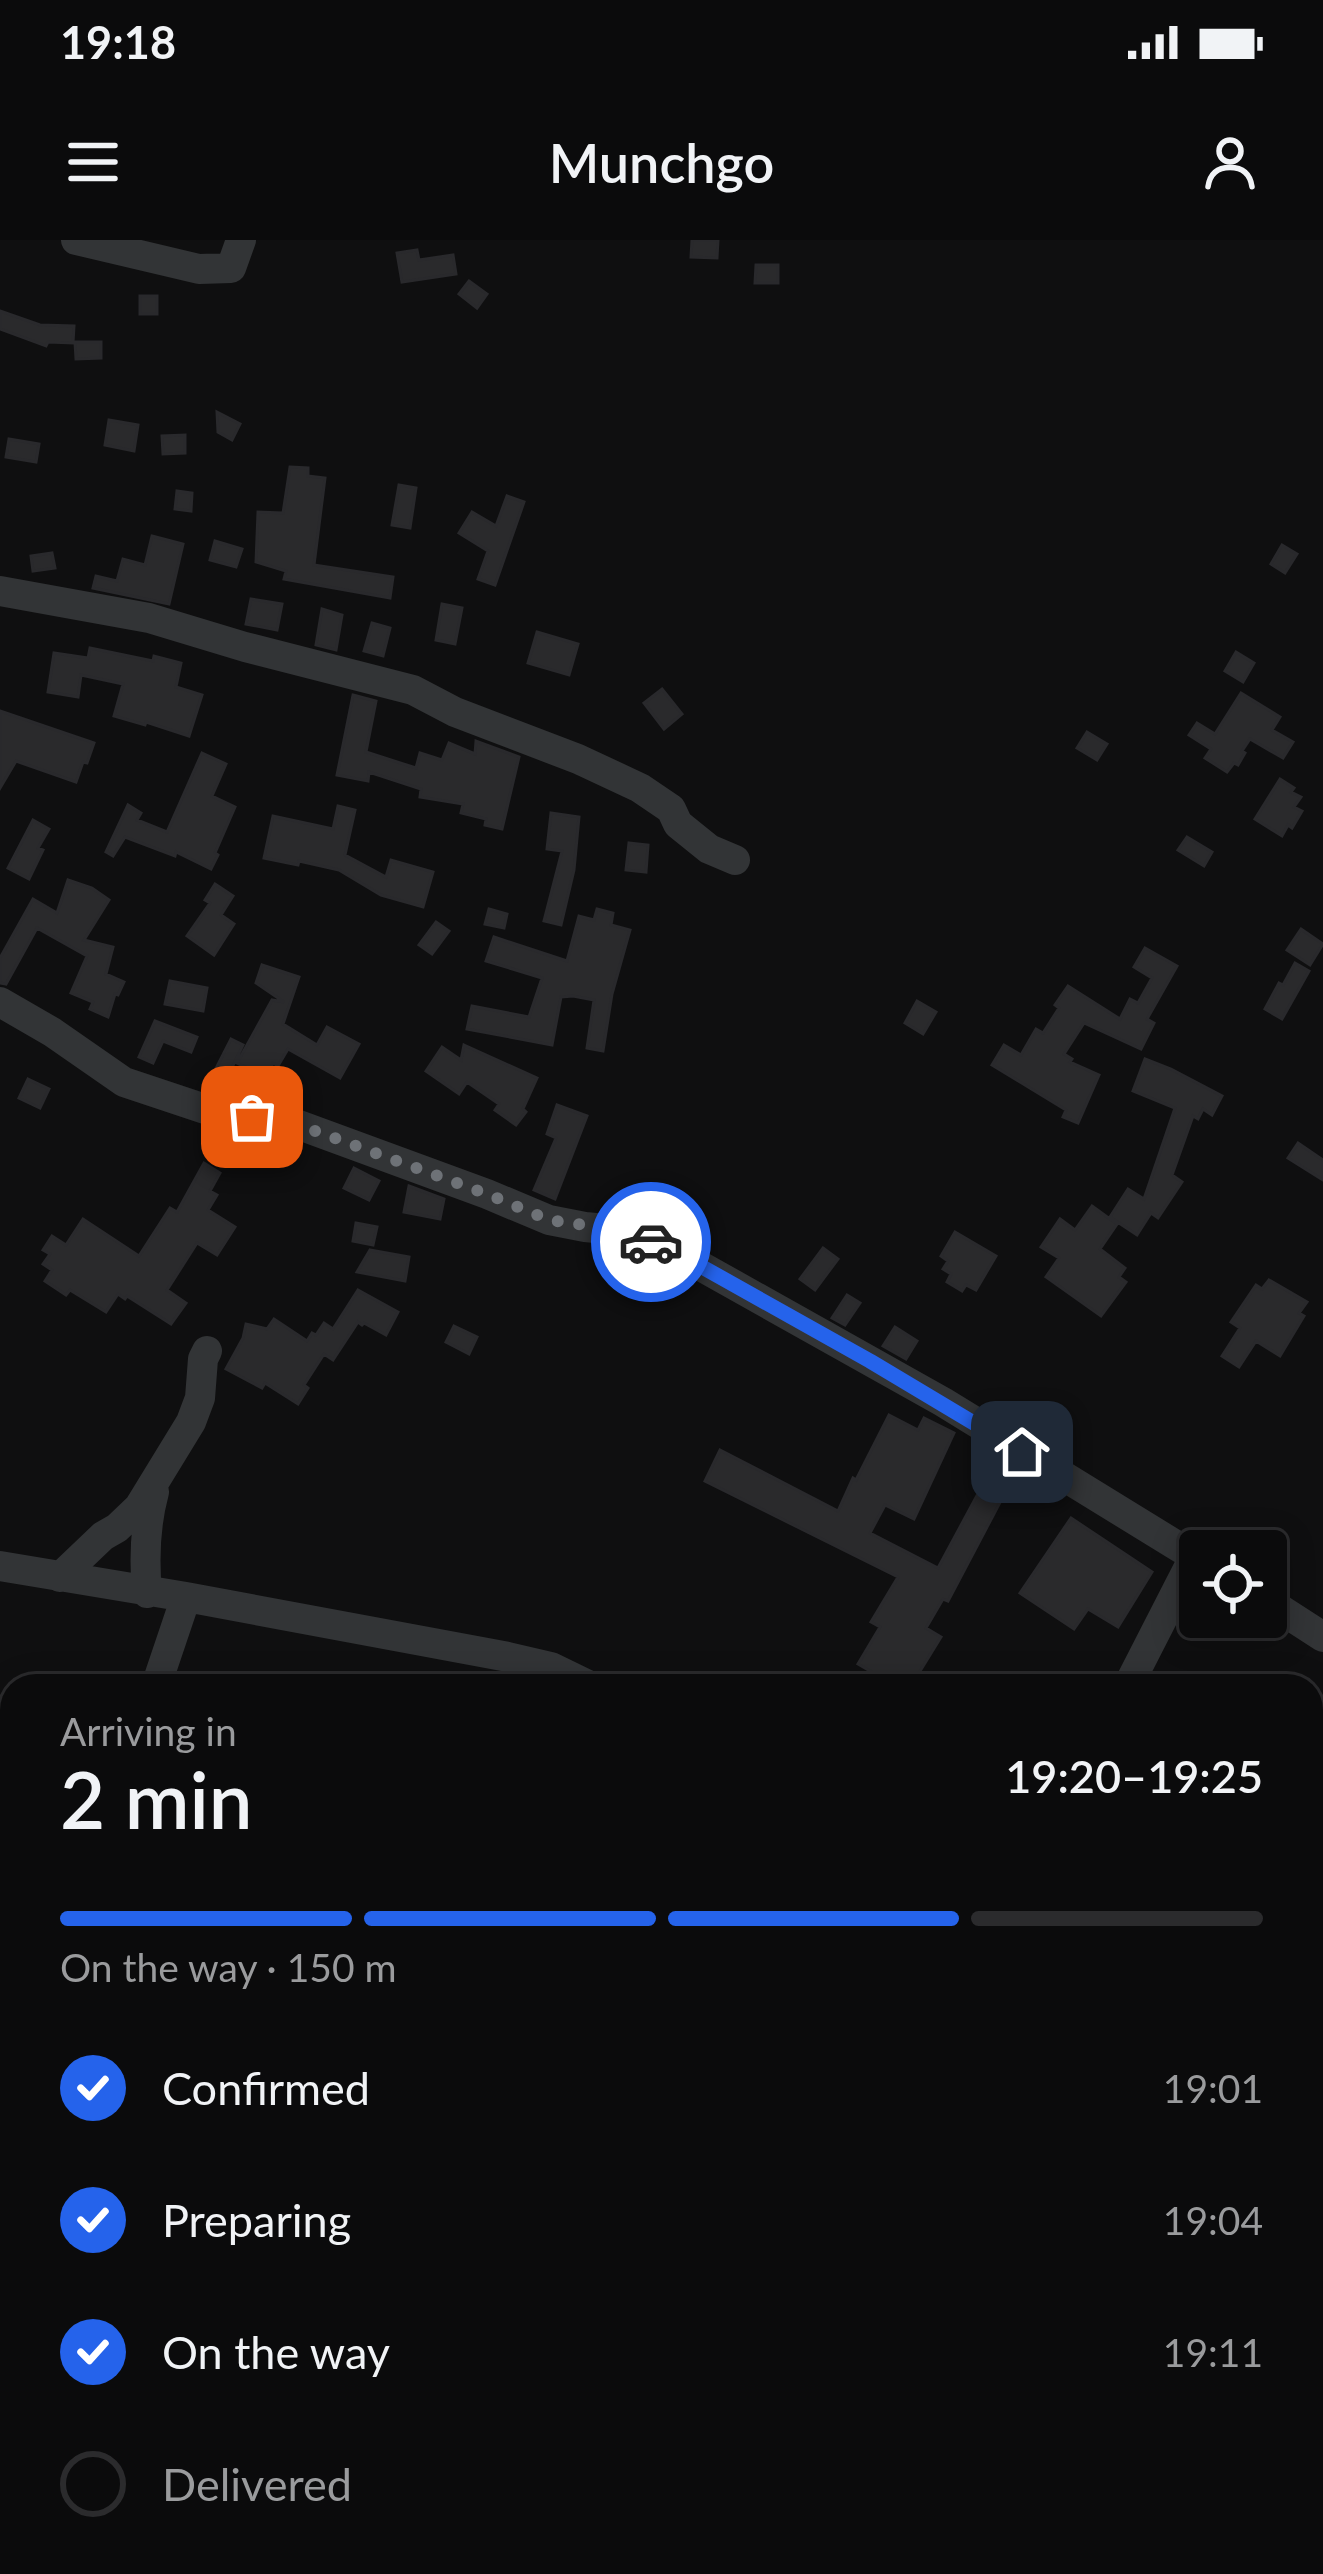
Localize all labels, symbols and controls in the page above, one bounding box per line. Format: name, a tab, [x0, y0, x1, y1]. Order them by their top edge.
text: 19:18	[60, 15, 176, 69]
icon: menu	[60, 129, 126, 195]
icon: person	[1197, 129, 1263, 195]
text: Munchgo	[549, 130, 774, 195]
pin	[201, 1066, 303, 1168]
icon: bag	[219, 1084, 285, 1150]
courier	[591, 1182, 711, 1302]
icon: car	[618, 1209, 684, 1275]
pin	[971, 1401, 1073, 1503]
icon: home	[989, 1419, 1055, 1485]
map controls	[1179, 1530, 1287, 1638]
button: locate	[1179, 1530, 1287, 1638]
text: Arriving in	[60, 1708, 237, 1754]
text: 19:20–19:25	[1005, 1749, 1263, 1803]
text: 2 min	[60, 1752, 253, 1846]
text: On the way · 150 m	[60, 1944, 397, 1990]
icon: check	[60, 2055, 126, 2121]
text: Confirmed	[162, 2061, 370, 2115]
text: 19:01	[1163, 2065, 1263, 2111]
icon: check	[60, 2187, 126, 2253]
text: Preparing	[162, 2193, 351, 2247]
text: 19:04	[1163, 2197, 1263, 2243]
icon: check	[60, 2319, 126, 2385]
text: On the way	[162, 2325, 390, 2379]
text: 19:11	[1163, 2329, 1263, 2375]
text: Delivered	[162, 2457, 352, 2511]

